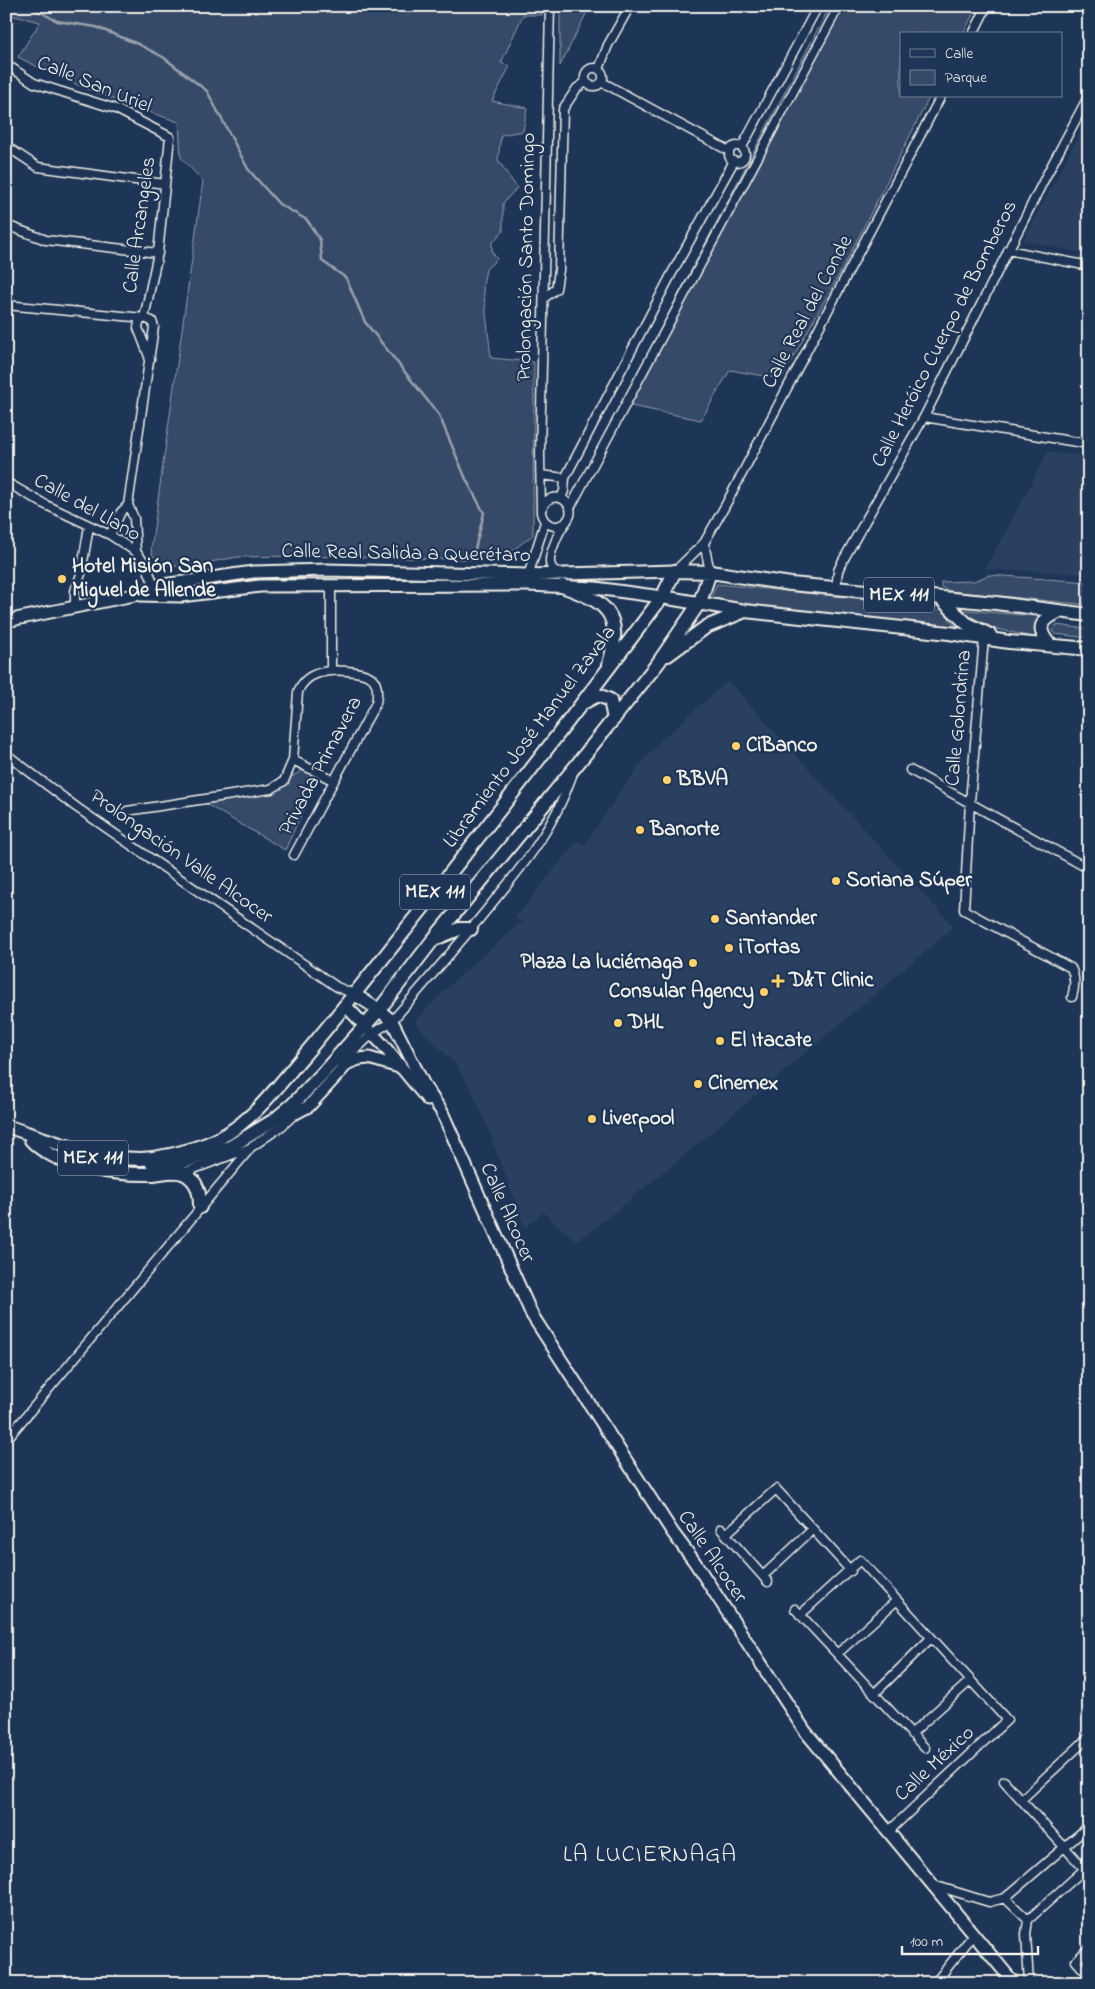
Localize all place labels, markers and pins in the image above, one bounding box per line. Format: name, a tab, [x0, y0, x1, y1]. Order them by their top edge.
place label: Hotel Misión San Miguel de Allende	[72, 552, 216, 608]
marker: Hotel Misión San Miguel de Allende	[56, 573, 68, 585]
place label: CiBanco	[746, 731, 817, 761]
marker: CiBanco	[730, 740, 742, 752]
place label: BBVA	[676, 765, 728, 795]
marker: BBVA	[661, 774, 673, 786]
place label: Banorte	[649, 815, 720, 845]
marker: Banorte	[634, 824, 646, 836]
place label: Soriana Súper	[846, 866, 972, 896]
marker: Soriana Súper	[830, 875, 842, 887]
place label: Santander	[725, 904, 817, 934]
marker: Santander	[709, 913, 721, 925]
place label: iTortas	[739, 933, 801, 963]
marker: iTortas	[723, 942, 735, 954]
place label: Plaza La luciérnaga	[521, 948, 683, 980]
marker: Plaza La luciérnaga	[687, 957, 699, 969]
place label: D&T Clinic	[788, 966, 874, 996]
marker: D&T Clinic	[771, 974, 785, 988]
place label: Consular Agency	[609, 977, 754, 1009]
marker: Consular Agency	[758, 986, 770, 998]
place label: DHL	[627, 1008, 665, 1038]
marker: DHL	[612, 1017, 624, 1029]
place label: El Itacate	[730, 1026, 813, 1056]
marker: El Itacate	[714, 1035, 726, 1047]
place label: Cinemex	[708, 1069, 778, 1099]
marker: Cinemex	[692, 1078, 704, 1090]
place label: Liverpool	[602, 1104, 675, 1134]
marker: Liverpool	[586, 1113, 598, 1125]

